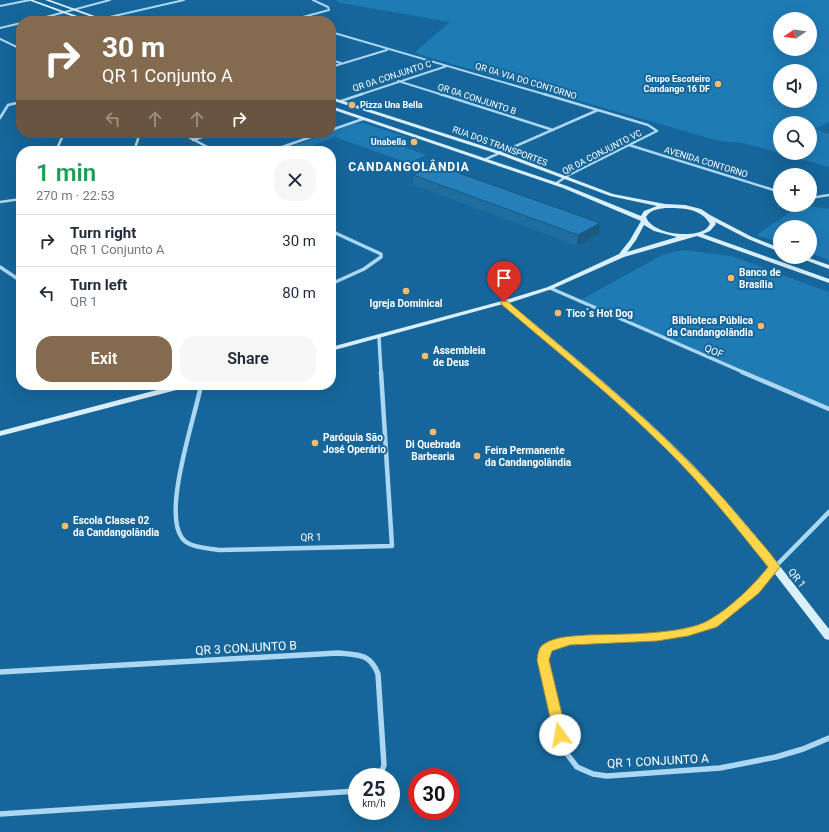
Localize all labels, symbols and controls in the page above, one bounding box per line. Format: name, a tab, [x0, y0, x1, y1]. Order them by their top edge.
north arrow	[773, 12, 817, 56]
map controls	[773, 12, 817, 264]
text: 30 m	[102, 31, 165, 64]
icon: right	[36, 32, 88, 84]
street label: QR 0A CONJUNTO C	[351, 58, 433, 93]
street label: QR 0A VIA DO CONTORNO	[474, 61, 578, 101]
button: sound	[773, 64, 817, 108]
text: QR 1 Conjunto A	[102, 65, 233, 86]
place label: Grupo Escoteiro Candango 16 DF	[644, 74, 710, 94]
marker: Grupo Escoteiro Candango 16 DF	[713, 79, 723, 89]
street label: QR 0A CONJUNTO B	[436, 82, 518, 117]
marker: Pizza Una Bella	[347, 100, 357, 110]
place label: Pizza Una Bella	[360, 100, 423, 110]
icon: left	[102, 108, 124, 130]
icon: ahead	[144, 108, 166, 130]
icon: ahead	[186, 108, 208, 130]
icon: right	[228, 108, 250, 130]
button: search	[773, 116, 817, 160]
street label: RUA DOS TRANSPORTES	[451, 124, 549, 168]
street label: QR 0A CONJUNTO VC	[561, 128, 644, 176]
place label: Unabella	[371, 137, 406, 147]
marker: Unabella	[409, 137, 419, 147]
street label: AVENIDA CONTORNO	[663, 144, 749, 180]
text: 1 min	[36, 159, 96, 187]
button: close	[274, 159, 316, 201]
district label: CANDANGOLÂNDIA	[348, 159, 470, 174]
button: +	[773, 168, 817, 212]
text: 270 m · 22:53	[36, 188, 115, 203]
button: −	[773, 220, 817, 264]
text: Turn right	[70, 224, 136, 242]
icon: right	[36, 230, 58, 252]
text: 30 m	[282, 232, 316, 250]
text: QR 1 Conjunto A	[70, 242, 164, 257]
pin	[487, 261, 521, 302]
icon: arrive	[493, 267, 515, 289]
place label: Banco de Brasília	[739, 267, 781, 290]
marker: Banco de Brasília	[726, 273, 736, 283]
text: Turn left	[70, 276, 127, 294]
icon: left	[36, 282, 58, 304]
text: 80 m	[282, 284, 316, 302]
marker: Igreja Dominical	[401, 286, 411, 296]
text: QR 1	[70, 294, 98, 309]
place label: Igreja Dominical	[370, 298, 443, 309]
marker: Tico´s Hot Dog	[553, 308, 563, 318]
place label: Tico´s Hot Dog	[566, 308, 633, 319]
place label: Biblioteca Pública da Candangolândia	[667, 315, 754, 338]
marker: Biblioteca Pública da Candangolândia	[756, 321, 766, 331]
button: Exit	[36, 336, 172, 382]
button: Share	[180, 336, 316, 382]
street label: QOF	[703, 342, 725, 360]
place label: Assembleia de Deus	[433, 345, 486, 368]
marker: Assembleia de Deus	[420, 351, 430, 361]
marker: Di Quebrada Barbearia	[428, 427, 438, 437]
place label: Paróquia São José Operário	[323, 432, 386, 455]
marker: Paróquia São José Operário	[310, 438, 320, 448]
place label: Di Quebrada Barbearia	[406, 439, 461, 462]
place label: Feira Permanente da Candangolândia	[485, 445, 572, 468]
marker: Feira Permanente da Candangolândia	[472, 451, 482, 461]
place label: Escola Classe 02 da Candangolândia	[73, 515, 160, 538]
marker: Escola Classe 02 da Candangolândia	[60, 521, 70, 531]
street label: QR 1	[300, 531, 322, 543]
street label: QR 1	[786, 566, 808, 590]
street label: QR 3 CONJUNTO B	[195, 638, 297, 658]
position arrow	[539, 714, 581, 756]
street label: QR 1 CONJUNTO A	[607, 751, 709, 771]
speed limit sign: 30	[408, 768, 460, 820]
text: 25	[363, 777, 385, 801]
text: km/h	[362, 798, 386, 809]

